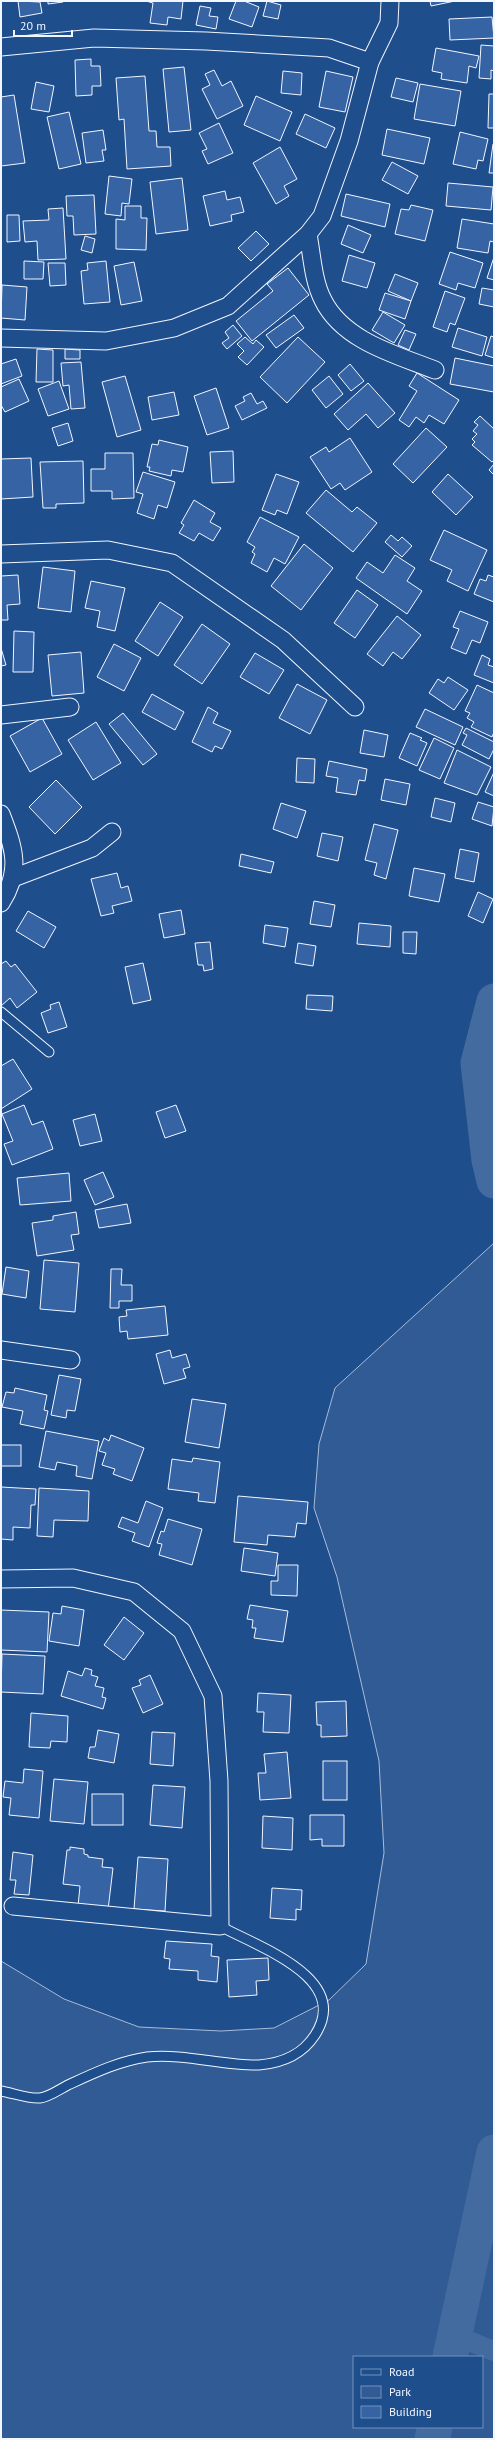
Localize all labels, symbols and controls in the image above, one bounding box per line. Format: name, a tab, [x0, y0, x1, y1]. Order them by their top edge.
scale bar	[14, 12, 72, 38]
text: 20 m	[20, 18, 46, 33]
legend	[353, 2356, 483, 2428]
text: Road	[389, 2364, 414, 2379]
text: Park	[389, 2384, 411, 2399]
text: Building	[389, 2404, 432, 2419]

